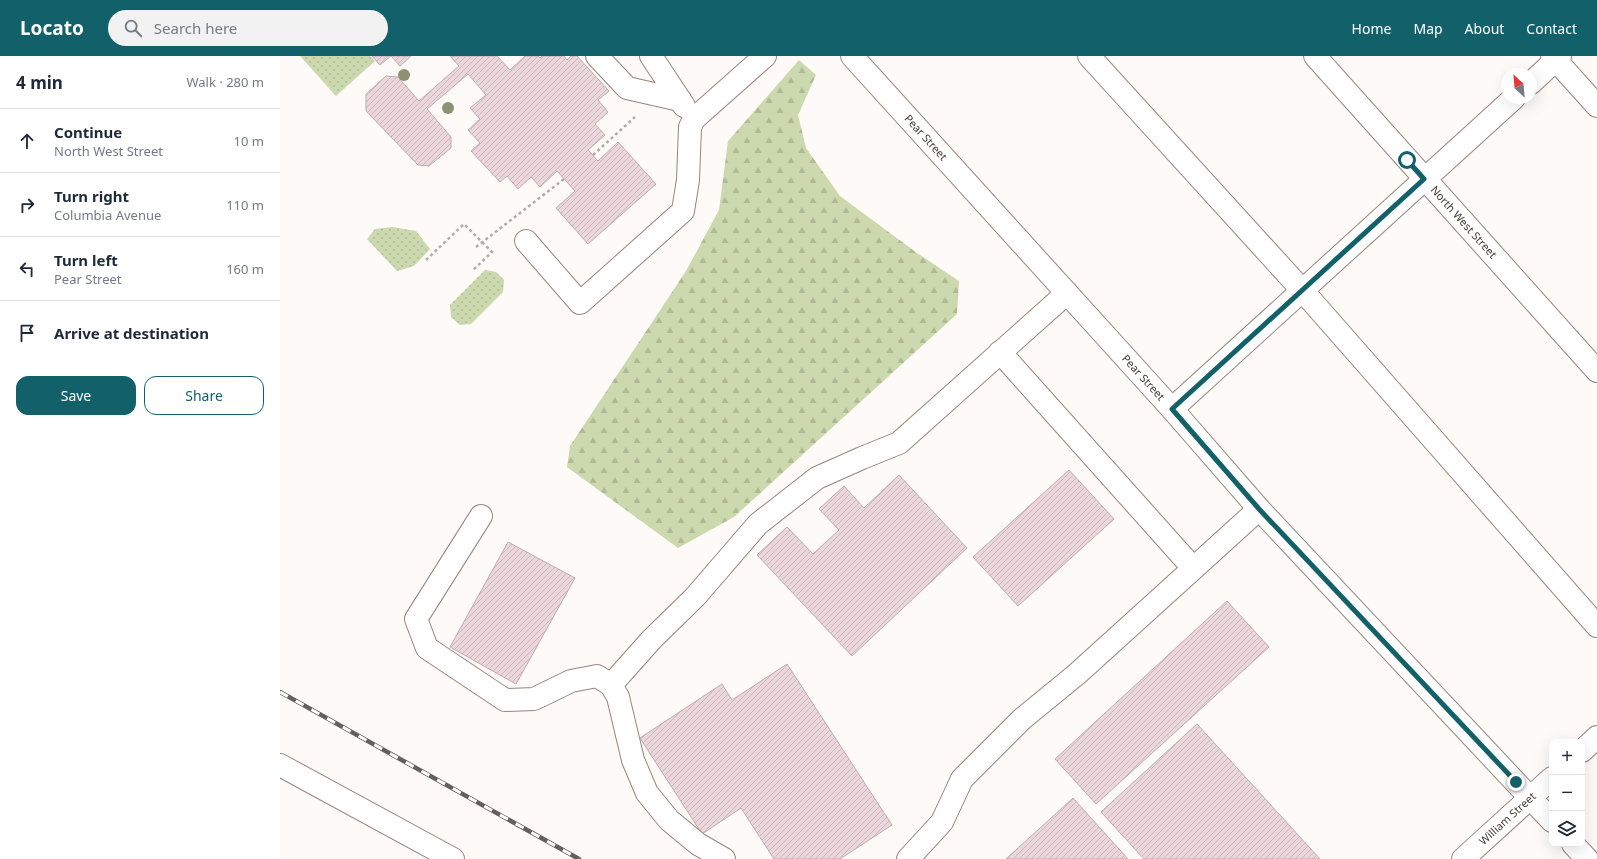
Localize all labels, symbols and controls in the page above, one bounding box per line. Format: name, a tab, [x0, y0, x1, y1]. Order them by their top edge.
search box	[108, 10, 388, 46]
text: Locato	[20, 15, 84, 41]
icon: search	[122, 17, 144, 39]
text: Search here	[154, 18, 237, 38]
text: Home	[1352, 19, 1391, 38]
text: Map	[1413, 19, 1443, 38]
text: About	[1465, 19, 1504, 38]
text: Contact	[1526, 19, 1577, 38]
north arrow	[1501, 68, 1537, 104]
text: 4 min	[16, 71, 63, 94]
text: Walk · 280 m	[186, 73, 264, 91]
street label: Pear Street	[901, 111, 951, 163]
text: Continue	[54, 122, 122, 142]
icon: ahead	[16, 130, 38, 152]
text: 10 m	[234, 132, 264, 150]
text: North West Street	[54, 142, 163, 160]
route start	[1398, 151, 1416, 169]
street label: North West Street	[1428, 182, 1501, 261]
text: Turn right	[54, 186, 129, 206]
icon: right	[16, 194, 38, 216]
text: 110 m	[226, 196, 264, 214]
text: Columbia Avenue	[54, 206, 161, 224]
text: Turn left	[54, 250, 118, 270]
icon: left	[16, 258, 38, 280]
text: 160 m	[226, 260, 264, 278]
text: Pear Street	[54, 270, 122, 288]
icon: arrive	[16, 322, 38, 344]
text: Arrive at destination	[54, 323, 209, 343]
street label: Pear Street	[1119, 351, 1169, 403]
button: Save	[16, 376, 136, 415]
button: Share	[144, 376, 264, 415]
map controls	[1549, 739, 1585, 847]
button: +	[1549, 739, 1585, 775]
route end	[1507, 773, 1525, 791]
button: −	[1549, 775, 1585, 811]
street label: William Street	[1475, 789, 1539, 848]
button: layers	[1549, 811, 1585, 847]

